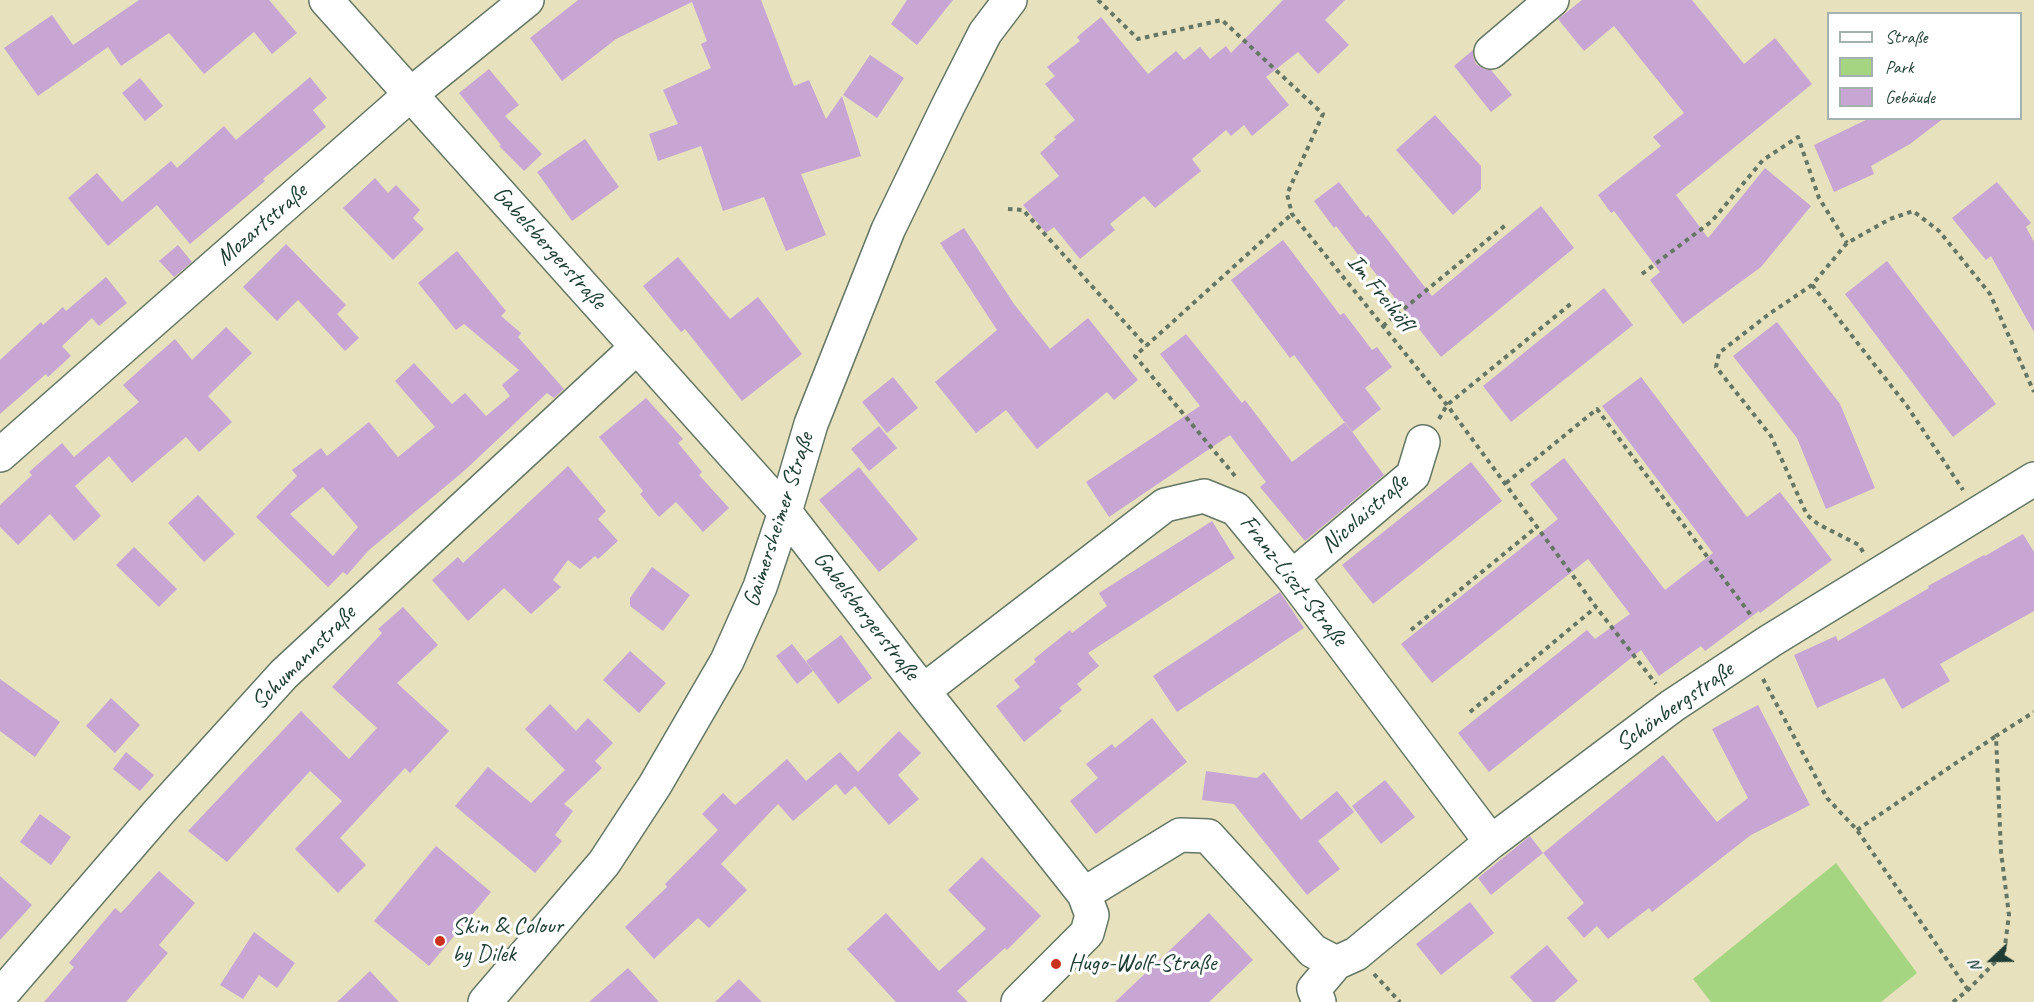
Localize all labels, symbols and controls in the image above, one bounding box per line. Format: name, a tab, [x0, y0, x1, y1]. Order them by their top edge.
legend	[1827, 12, 2022, 120]
text: Straße	[1885, 26, 1927, 48]
text: Park	[1885, 56, 1914, 78]
text: Gebäude	[1885, 86, 1935, 108]
street label: Mozartstraße	[210, 178, 314, 272]
street label: Gabelsbergerstraße	[486, 180, 612, 316]
street label: Im Freihöfl	[1340, 249, 1420, 337]
street label: Gaimersheimer Straße	[737, 429, 821, 611]
street label: Nicolaistraße	[1315, 468, 1415, 560]
street label: Franz-Liszt-Straße	[1233, 510, 1353, 652]
street label: Gabelsbergerstraße	[807, 546, 925, 686]
street label: Schumannstraße	[246, 600, 362, 716]
street label: Schönbergstraße	[1611, 656, 1739, 758]
place label: Skin & Colour by Dilek	[452, 913, 563, 969]
north arrow	[1962, 930, 2022, 990]
marker: Skin & Colour by Dilek	[433, 934, 447, 948]
place label: Hugo-Wolf-Straße	[1068, 950, 1216, 978]
marker: Hugo-Wolf-Straße	[1049, 957, 1063, 971]
text: N	[1964, 958, 1986, 975]

